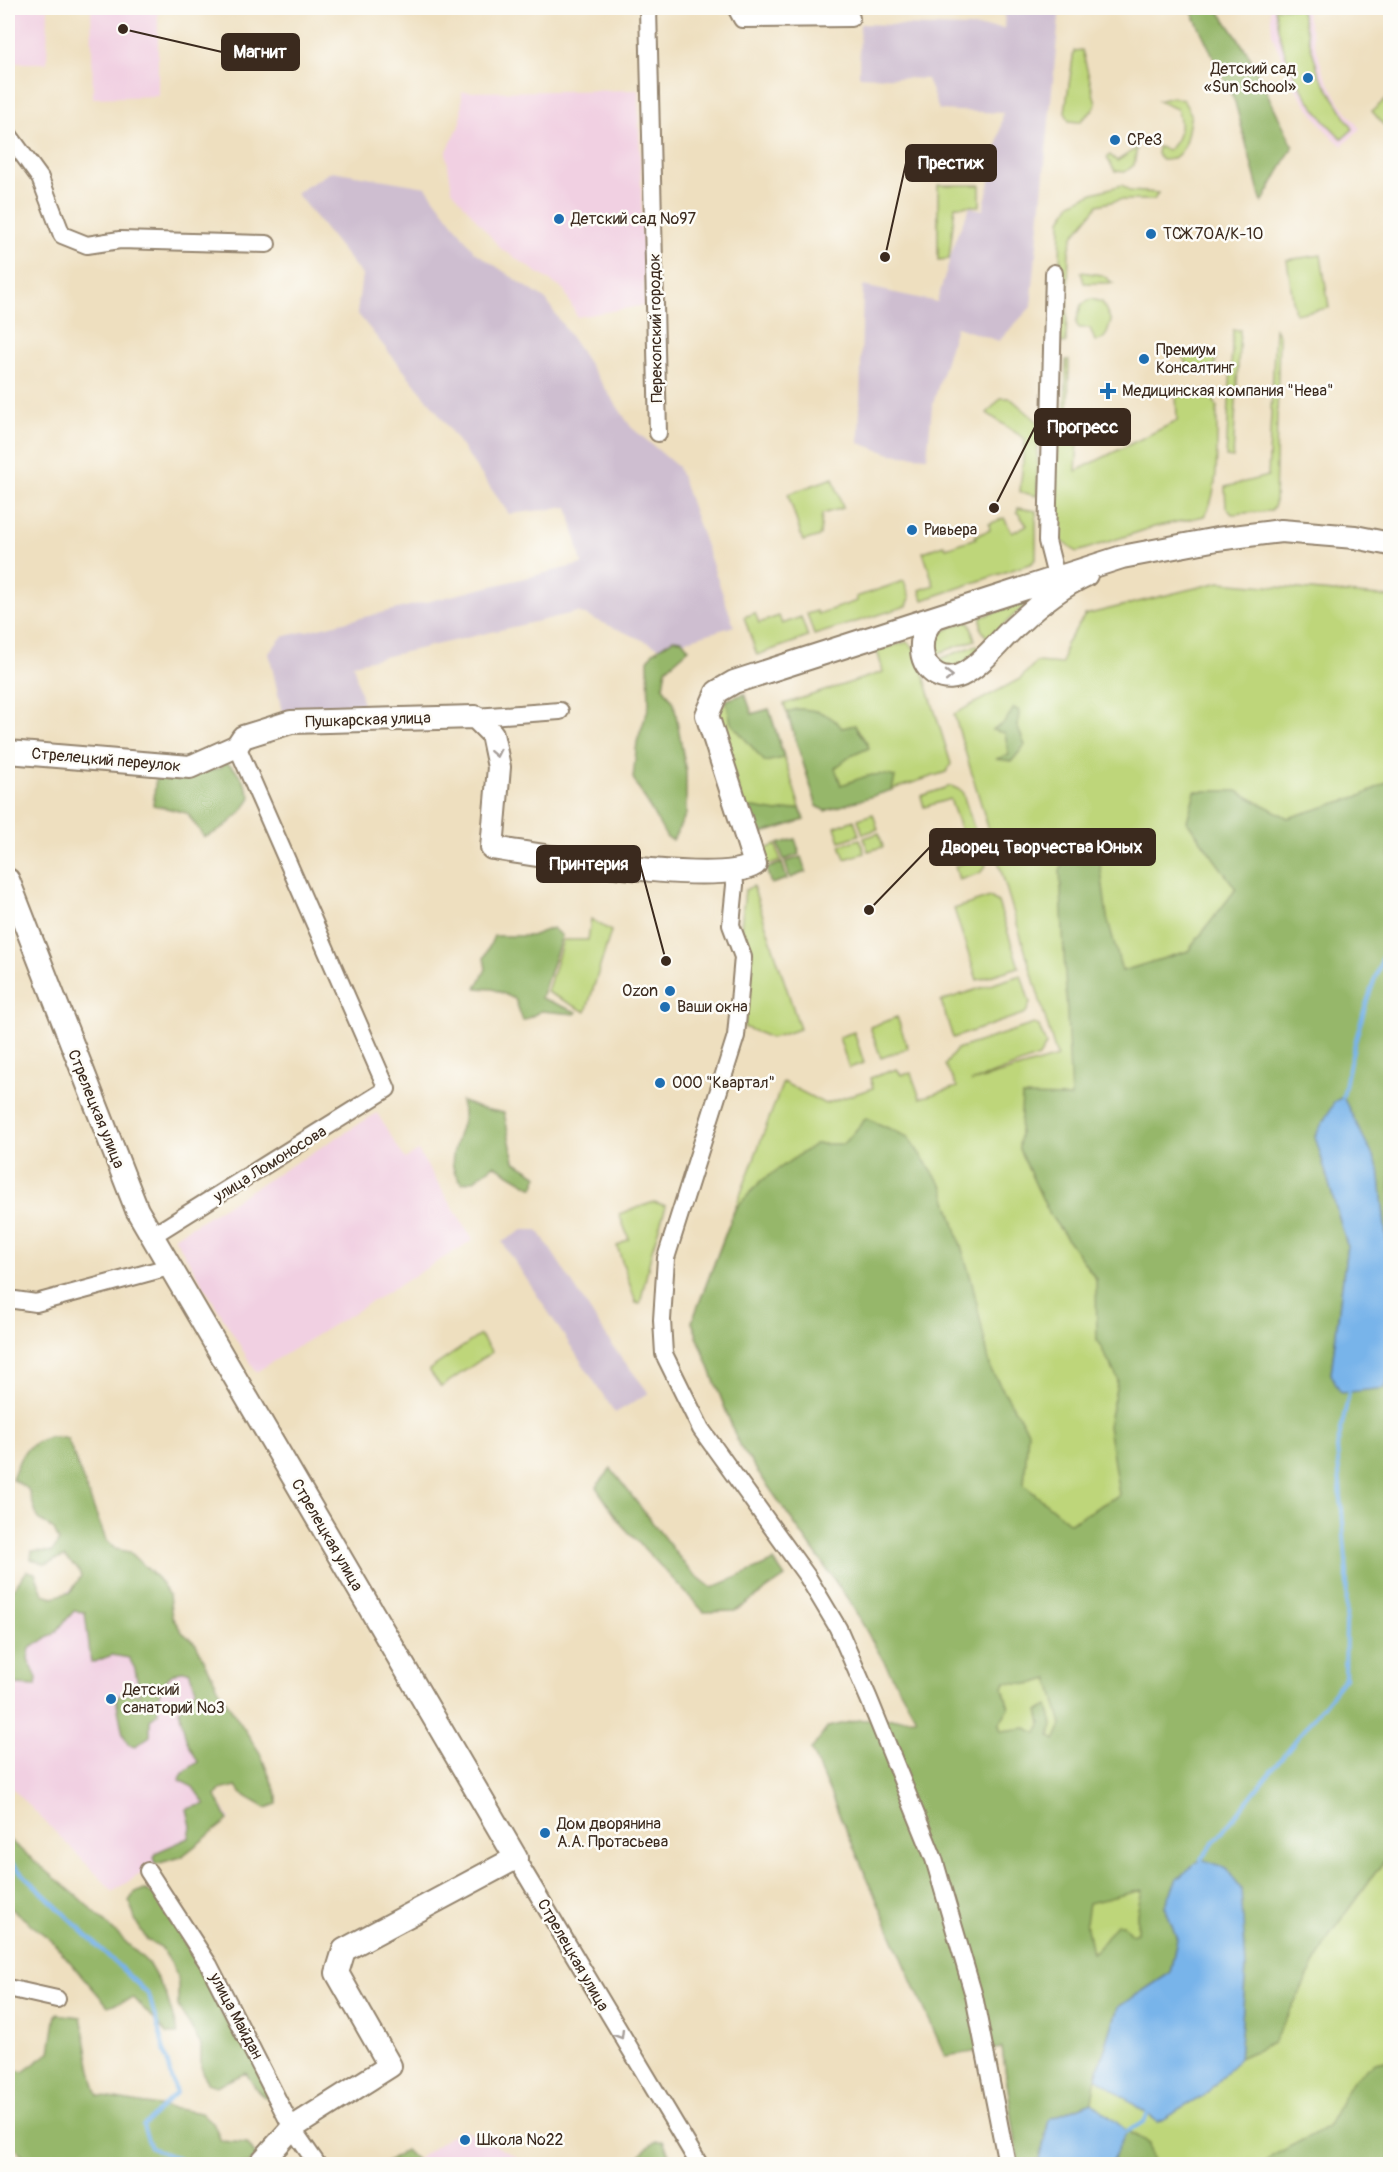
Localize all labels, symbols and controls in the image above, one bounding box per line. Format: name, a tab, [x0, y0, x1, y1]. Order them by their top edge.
callout: Магнит	[222, 34, 299, 70]
text: Магнит	[233, 41, 288, 64]
place label: Детский сад «Sun School»	[1204, 59, 1296, 97]
marker: Детский сад «Sun School»	[1301, 71, 1315, 85]
place label: СРеЗ	[1127, 130, 1162, 150]
marker: СРеЗ	[1108, 133, 1122, 147]
callout: Престиж	[906, 145, 996, 181]
text: Престиж	[918, 152, 984, 175]
place label: Детский сад №97	[570, 209, 696, 229]
marker: Детский сад №97	[552, 212, 566, 226]
place label: ТСЖ 70А/К-10	[1163, 224, 1264, 244]
marker: ТСЖ 70А/К-10	[1144, 227, 1158, 241]
street label: Перекопский городок	[645, 253, 667, 403]
place label: Премиум Консалтинг	[1156, 340, 1235, 378]
marker: Премиум Консалтинг	[1137, 352, 1151, 366]
place label: Медицинская компания "Нева"	[1122, 381, 1333, 401]
marker: Медицинская компания "Нева"	[1099, 382, 1117, 400]
callout: Прогресс	[1035, 409, 1130, 445]
text: Прогресс	[1048, 416, 1118, 439]
place label: Ривьера	[924, 520, 977, 540]
marker: Ривьера	[905, 523, 919, 537]
one-way arrow	[945, 670, 954, 682]
street label: Пушкарская улица	[305, 708, 431, 732]
street label: Стрелецкий переулок	[31, 744, 181, 776]
one-way arrow	[489, 747, 502, 757]
callout: Дворец Творчества Юных	[930, 829, 1155, 865]
text: Дворец Творчества Юных	[941, 836, 1142, 859]
callout: Принтерия	[537, 846, 640, 882]
text: Принтерия	[549, 853, 629, 876]
place label: Ozon	[622, 981, 658, 1001]
marker: Ozon	[663, 984, 677, 998]
place label: Ваши окна	[677, 997, 748, 1017]
marker: Ваши окна	[658, 1000, 672, 1014]
street label: Стрелецкая улица	[63, 1047, 129, 1171]
place label: ООО "Квартал"	[672, 1073, 775, 1093]
marker: ООО "Квартал"	[653, 1076, 667, 1090]
street label: улица Ломоносова	[209, 1121, 330, 1207]
street label: Стрелецкая улица	[287, 1475, 367, 1595]
place label: Детский санаторий №3	[122, 1680, 225, 1718]
marker: Детский санаторий №3	[104, 1692, 118, 1706]
place label: Дом дворянина А.А. Протасьева	[556, 1814, 668, 1852]
marker: Дом дворянина А.А. Протасьева	[538, 1826, 552, 1840]
street label: Стрелецкая улица	[533, 1895, 613, 2015]
street label: улица Майдан	[204, 1968, 267, 2063]
one-way arrow	[613, 2029, 624, 2039]
place label: Школа №22	[477, 2130, 564, 2150]
marker: Школа №22	[458, 2133, 472, 2147]

